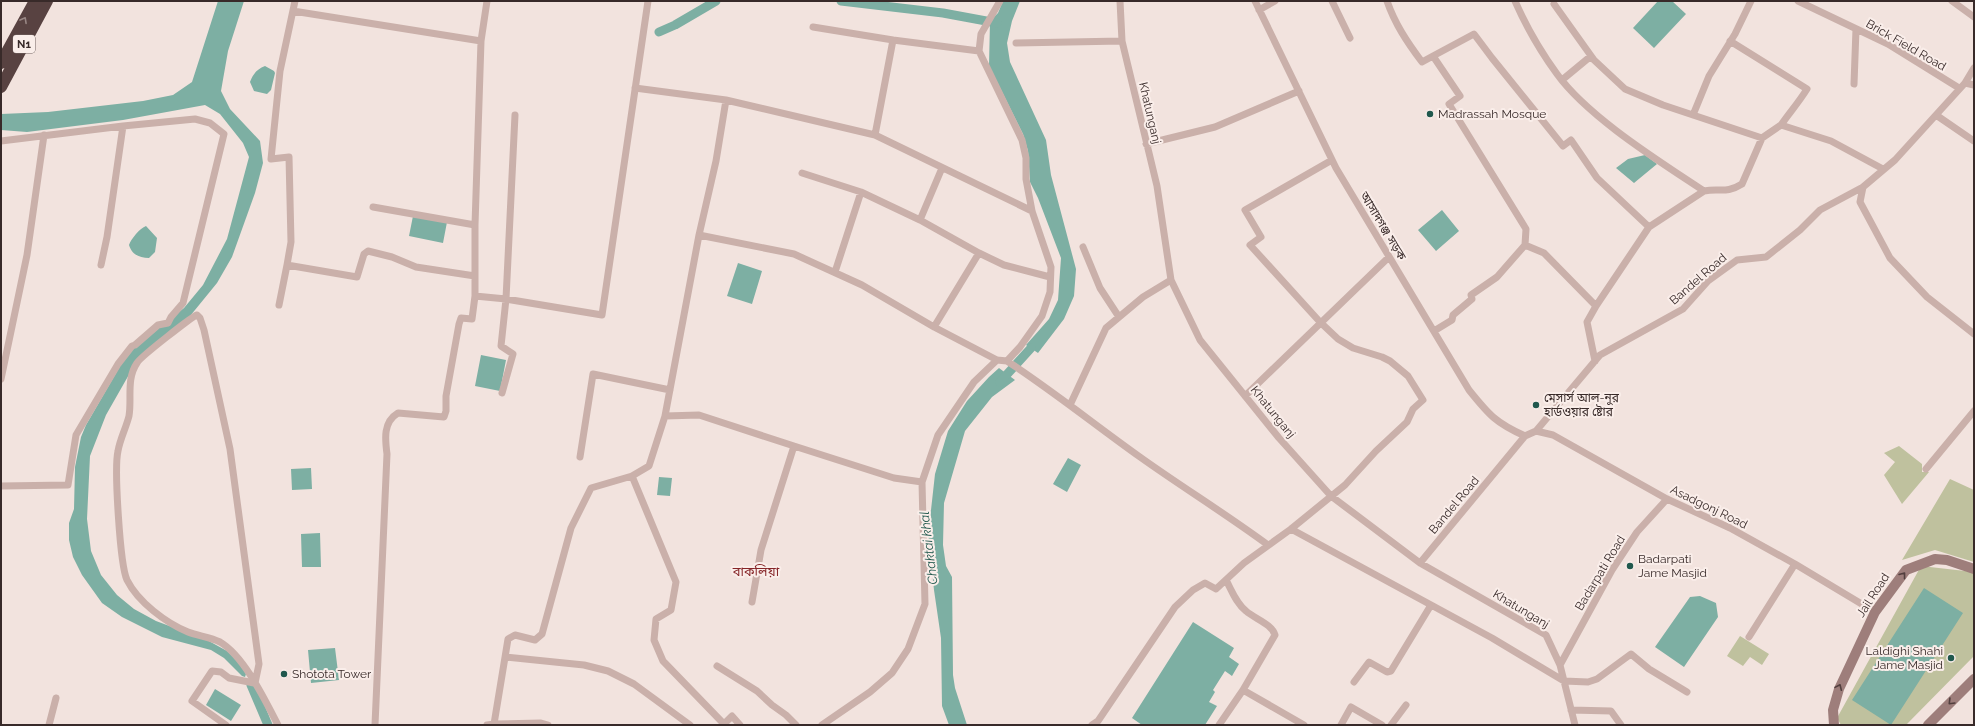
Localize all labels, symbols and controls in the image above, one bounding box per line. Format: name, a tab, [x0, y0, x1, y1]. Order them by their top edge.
one-way arrow	[20, 16, 27, 24]
street label: Brick Field Road	[1863, 16, 1949, 74]
road number: N1	[13, 35, 35, 53]
street label: Khatunganj	[1136, 81, 1164, 145]
place label: Madrassah Mosque	[1438, 107, 1546, 121]
marker: Madrassah Mosque	[1425, 109, 1435, 119]
street label: আসাদগঞ্জ সড়ক	[1357, 189, 1409, 263]
street label: Bandel Road	[1667, 250, 1729, 308]
street label: Khatunganj	[1248, 383, 1298, 441]
place label: মেসার্স আল-নুর হার্ডওয়ার ষ্টোর	[1543, 390, 1620, 419]
marker: মেসার্স আল-নুর হার্ডওয়ার ষ্টোর	[1531, 400, 1541, 410]
street label: Bandel Road	[1426, 473, 1482, 537]
street label: Asadgonj Road	[1668, 482, 1750, 532]
water label: Chaktai khal	[916, 510, 940, 585]
street label: Badarpati Road	[1572, 533, 1628, 613]
place label: Badarpati Jame Masjid	[1638, 552, 1707, 580]
marker: Badarpati Jame Masjid	[1625, 561, 1635, 571]
district label: বাকলিয়া	[732, 564, 780, 579]
street label: Jail Road	[1854, 570, 1892, 620]
one-way arrow	[1898, 572, 1905, 579]
street label: Khatunganj	[1490, 587, 1552, 631]
place label: Laldighi Shahi Jame Masjid	[1866, 644, 1943, 672]
marker: Laldighi Shahi Jame Masjid	[1946, 653, 1956, 663]
place label: Shotota Tower	[292, 667, 372, 681]
marker: Shotota Tower	[279, 669, 289, 679]
one-way arrow	[1835, 684, 1843, 691]
one-way arrow	[1948, 697, 1956, 705]

